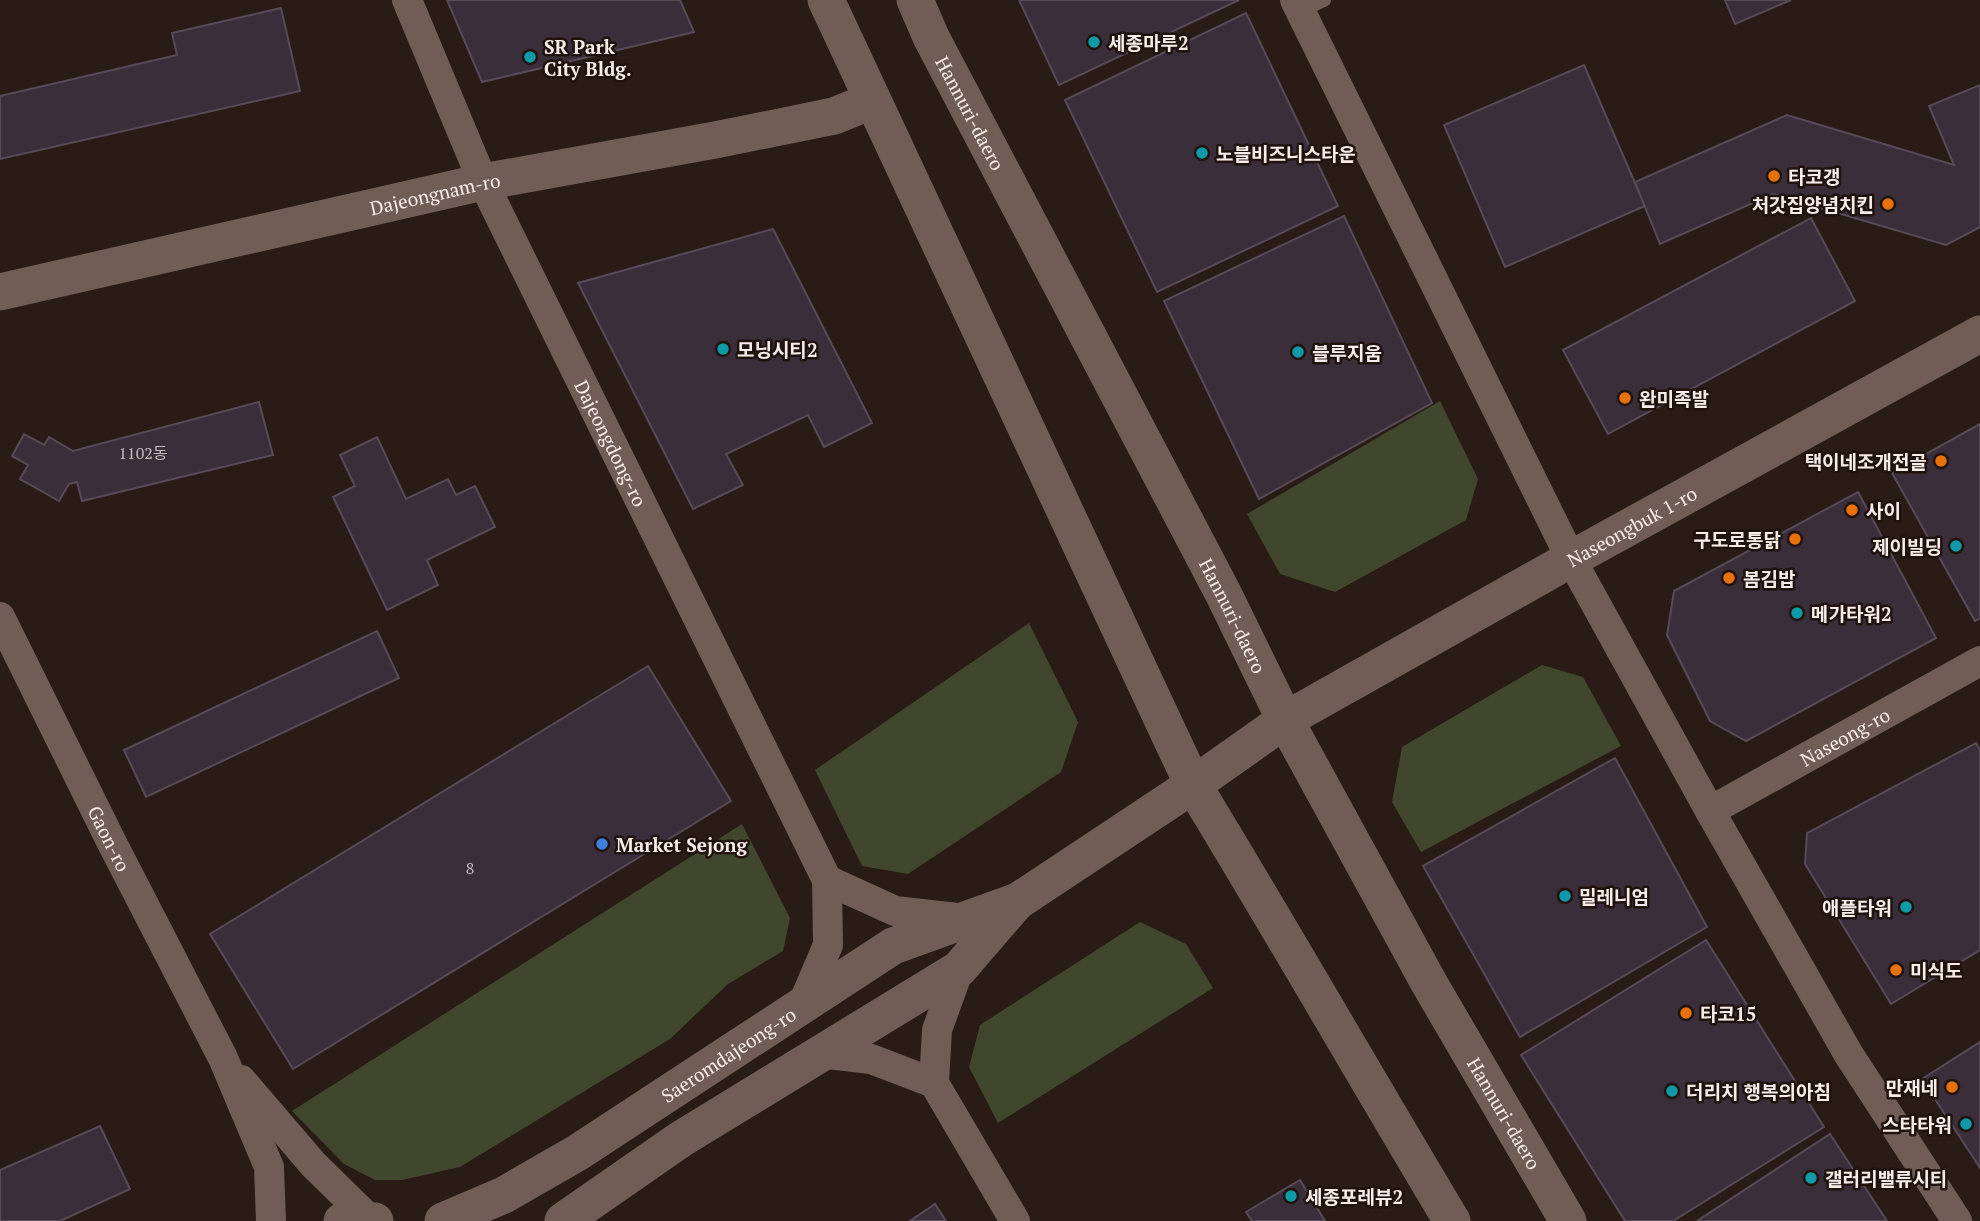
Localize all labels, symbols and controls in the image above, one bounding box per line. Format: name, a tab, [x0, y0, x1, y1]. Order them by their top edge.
place label: 세종마루2	[1108, 30, 1189, 55]
place label: SR Park City Bldg.	[544, 34, 632, 81]
marker: 세종마루2	[1086, 34, 1102, 50]
marker: SR Park City Bldg.	[522, 49, 538, 65]
street label: Hannuri-daero	[931, 51, 1011, 174]
place label: 노블비즈니스타운	[1216, 141, 1356, 166]
marker: 노블비즈니스타운	[1194, 145, 1210, 161]
place label: 타코갱	[1788, 164, 1840, 189]
street label: Dajeongnam-ro	[367, 167, 502, 220]
marker: 타코갱	[1766, 168, 1782, 184]
place label: 처갓집양념치킨	[1752, 192, 1874, 217]
marker: 처갓집양념치킨	[1880, 196, 1896, 212]
place label: 모닝시티2	[737, 337, 818, 362]
place label: 블루지움	[1312, 340, 1382, 365]
marker: 모닝시티2	[715, 341, 731, 357]
marker: 블루지움	[1290, 344, 1306, 360]
street label: Dajeongdong-ro	[570, 375, 653, 510]
place label: 완미족발	[1639, 386, 1709, 411]
marker: 완미족발	[1617, 390, 1633, 406]
house number: 1102동	[119, 442, 168, 464]
place label: 택이네조개전골	[1805, 449, 1927, 474]
marker: 택이네조개전골	[1933, 453, 1949, 469]
street label: Naseongbuk 1-ro	[1562, 480, 1701, 572]
place label: 사이	[1866, 498, 1901, 523]
marker: 사이	[1844, 502, 1860, 518]
place label: 구도로통닭	[1694, 527, 1781, 552]
marker: 구도로통닭	[1787, 531, 1803, 547]
place label: 제이빌딩	[1872, 534, 1942, 559]
marker: 제이빌딩	[1948, 538, 1964, 554]
street label: Hannuri-daero	[1194, 553, 1273, 677]
place label: 봄김밥	[1743, 566, 1795, 591]
marker: 봄김밥	[1721, 570, 1737, 586]
place label: 메가타워2	[1811, 601, 1892, 626]
marker: 메가타워2	[1789, 605, 1805, 621]
street label: Naseong-ro	[1795, 701, 1894, 771]
street label: Gaon-ro	[83, 801, 137, 875]
place label: Market Sejong	[616, 832, 749, 857]
marker: Market Sejong	[594, 836, 610, 852]
house number: 8	[466, 857, 474, 879]
place label: 밀레니엄	[1579, 884, 1649, 909]
marker: 밀레니엄	[1557, 888, 1573, 904]
place label: 애플타워	[1822, 895, 1892, 920]
marker: 애플타워	[1898, 899, 1914, 915]
place label: 미식도	[1910, 958, 1962, 983]
marker: 미식도	[1888, 962, 1904, 978]
street label: Saeromdajeong-ro	[656, 1001, 800, 1107]
place label: 타코15	[1700, 1001, 1756, 1026]
marker: 타코15	[1678, 1005, 1694, 1021]
street label: Hannuri-daero	[1462, 1052, 1547, 1173]
place label: 만재네	[1886, 1075, 1938, 1100]
place label: 더리치 행복의아침	[1686, 1079, 1831, 1104]
marker: 만재네	[1944, 1079, 1960, 1095]
marker: 더리치 행복의아침	[1664, 1083, 1680, 1099]
place label: 스타타워	[1882, 1112, 1952, 1137]
marker: 스타타워	[1958, 1116, 1974, 1132]
place label: 갤러리밸류시티	[1825, 1166, 1947, 1191]
marker: 갤러리밸류시티	[1803, 1170, 1819, 1186]
place label: 세종포레뷰2	[1305, 1184, 1403, 1209]
marker: 세종포레뷰2	[1283, 1188, 1299, 1204]

